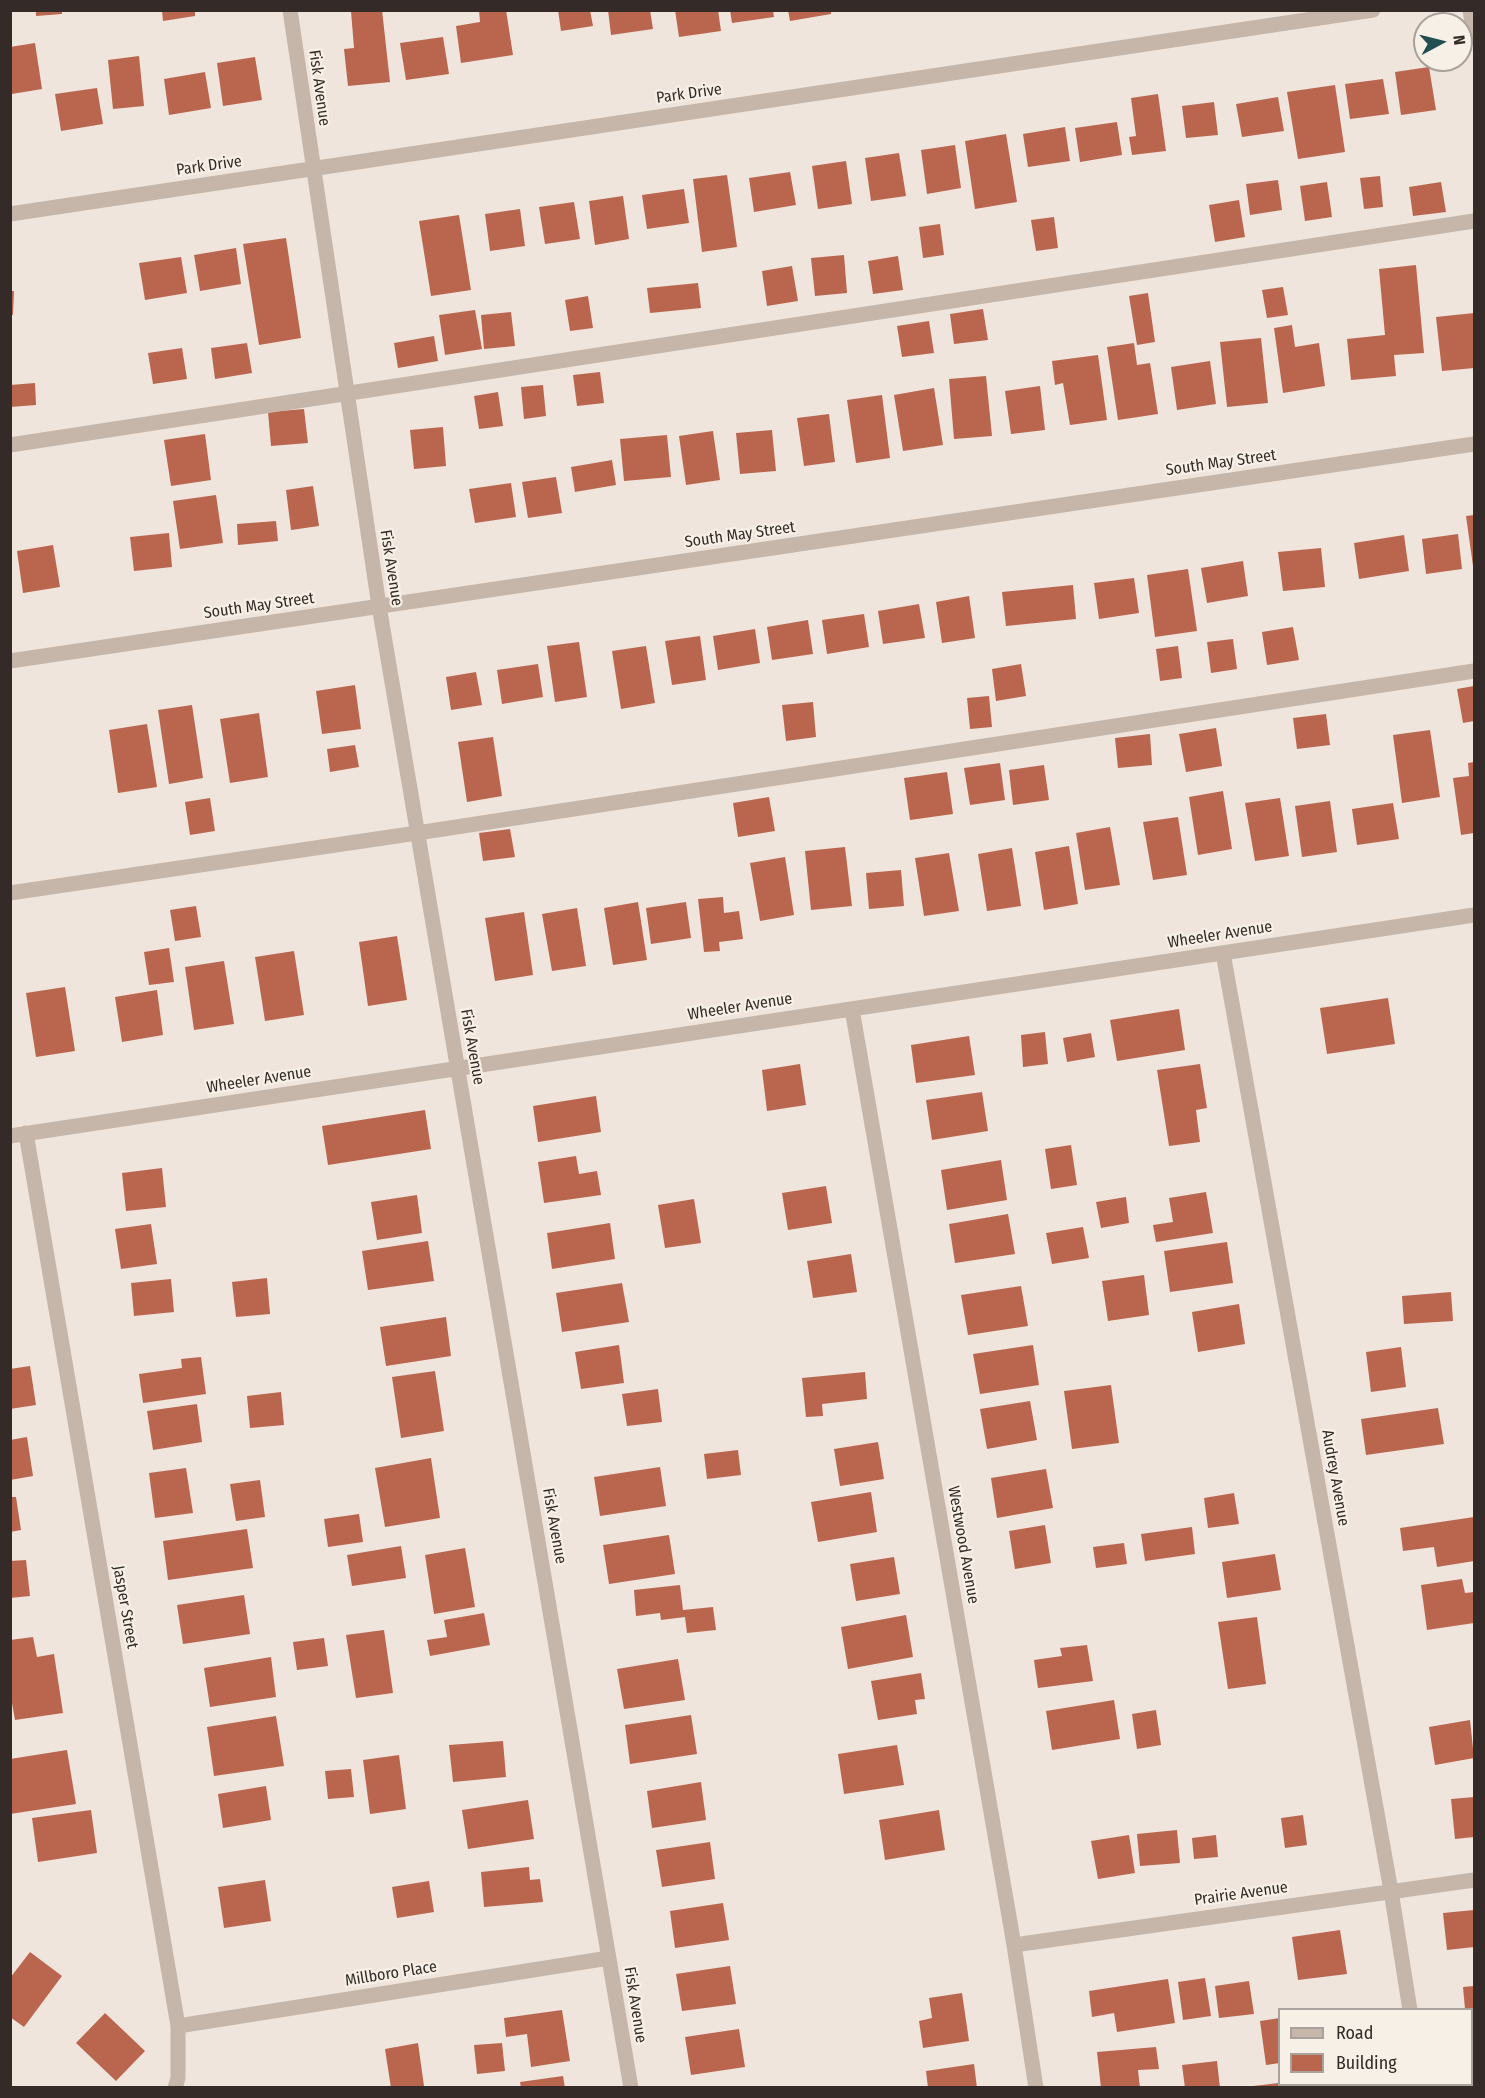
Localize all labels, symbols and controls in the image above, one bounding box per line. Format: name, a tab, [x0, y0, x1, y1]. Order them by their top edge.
north arrow	[1413, 12, 1473, 72]
text: N	[1449, 34, 1469, 46]
street label: Fisk Avenue	[304, 49, 334, 127]
street label: Park Drive	[655, 80, 723, 108]
street label: Park Drive	[175, 152, 243, 180]
street label: South May Street	[1165, 446, 1277, 480]
street label: South May Street	[684, 518, 796, 552]
street label: Fisk Avenue	[376, 529, 406, 607]
street label: South May Street	[203, 589, 315, 623]
street label: Wheeler Avenue	[1166, 917, 1274, 953]
street label: Wheeler Avenue	[686, 989, 794, 1025]
street label: Fisk Avenue	[456, 1008, 488, 1086]
street label: Wheeler Avenue	[205, 1062, 313, 1098]
street label: Audrey Avenue	[1317, 1428, 1353, 1528]
street label: Westwood Avenue	[943, 1484, 983, 1606]
street label: Fisk Avenue	[538, 1487, 570, 1565]
street label: Jasper Street	[108, 1564, 142, 1650]
street label: Prairie Avenue	[1193, 1878, 1289, 1910]
street label: Millboro Place	[344, 1957, 438, 1991]
street label: Fisk Avenue	[620, 1966, 650, 2044]
legend	[1278, 2008, 1473, 2086]
text: Road	[1336, 2022, 1373, 2044]
text: Building	[1336, 2052, 1397, 2074]

